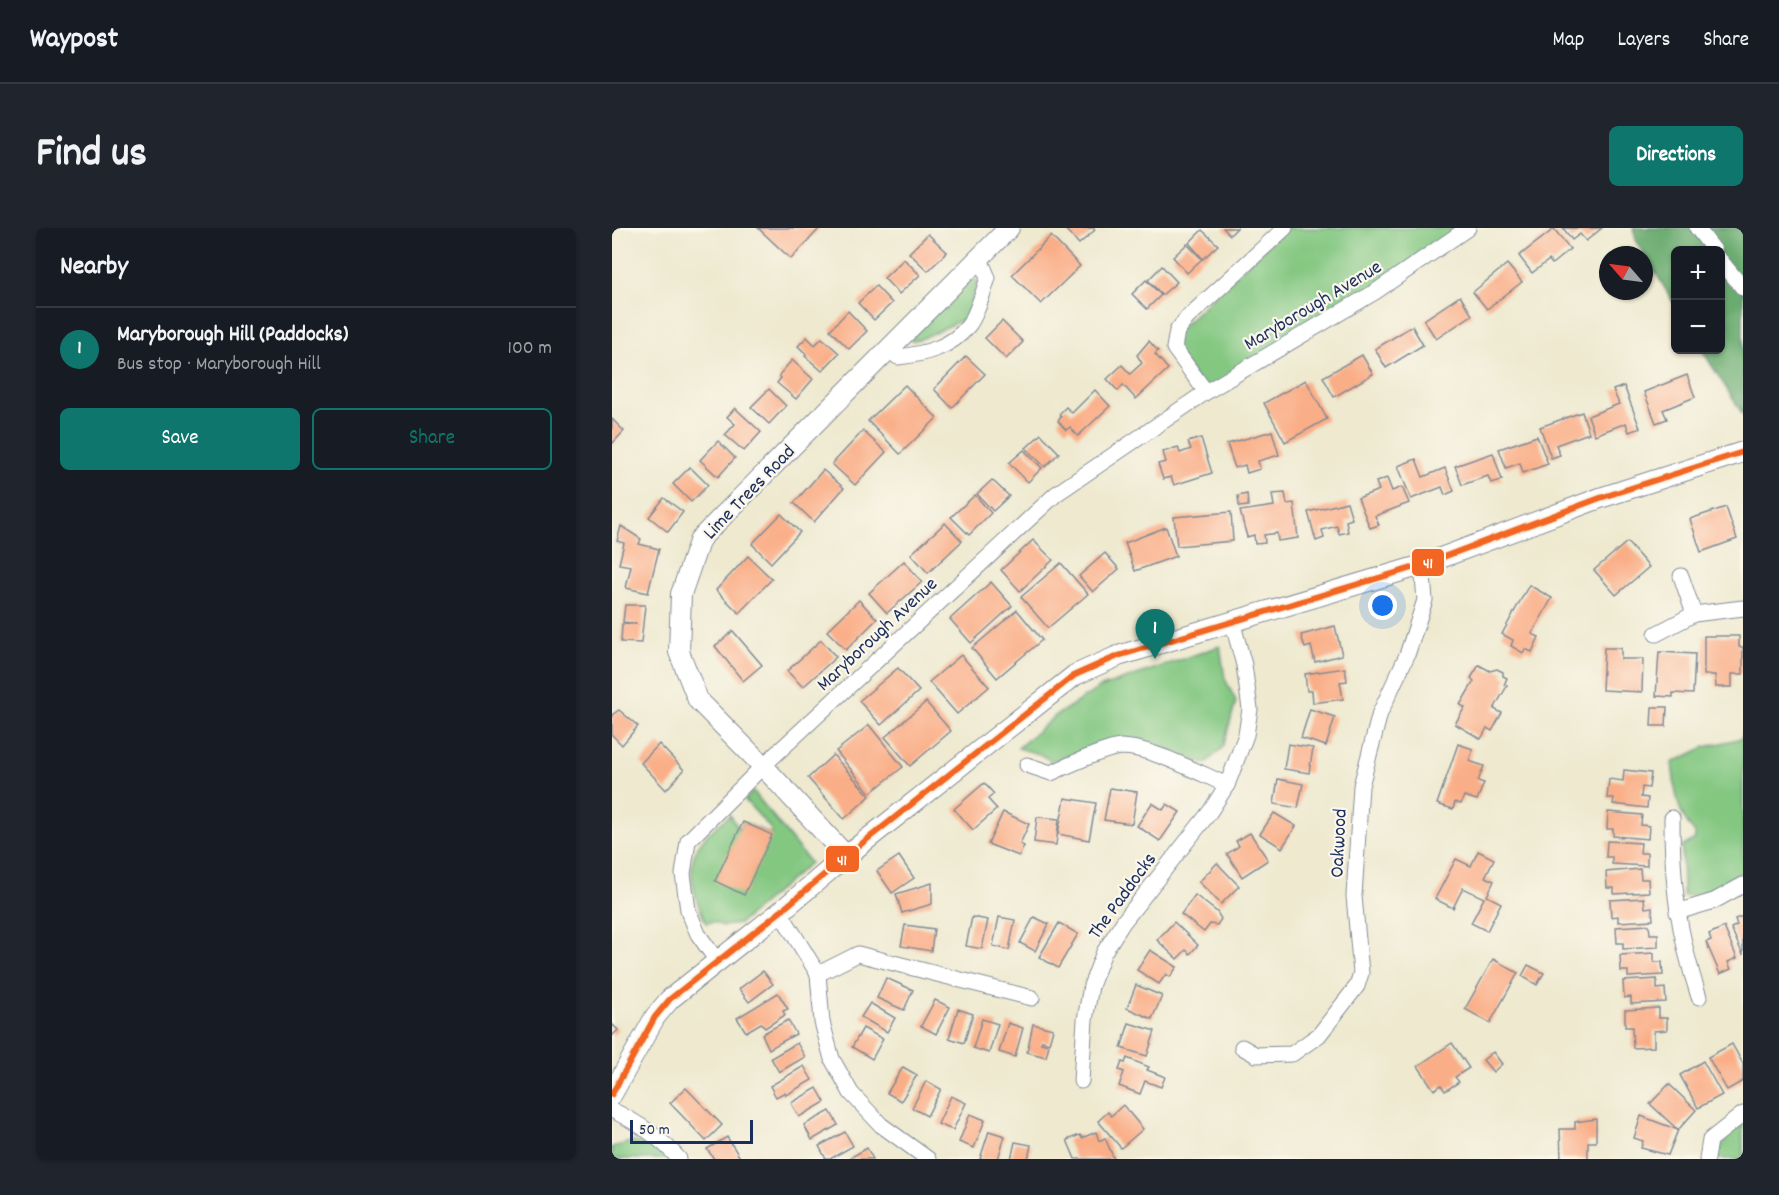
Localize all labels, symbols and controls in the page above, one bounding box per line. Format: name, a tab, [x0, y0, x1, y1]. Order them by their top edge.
text: Waypost	[30, 21, 118, 61]
text: Map	[1553, 26, 1584, 56]
text: Layers	[1617, 26, 1670, 56]
text: Share	[1703, 26, 1749, 56]
text: Find us	[36, 126, 147, 186]
button: Directions	[1609, 126, 1743, 186]
north arrow	[1599, 246, 1653, 300]
map controls	[1671, 246, 1725, 354]
button: +	[1671, 246, 1725, 300]
text: Nearby	[60, 249, 128, 286]
street label: Maryborough Avenue	[1239, 254, 1388, 359]
button: −	[1671, 300, 1725, 354]
text: Maryborough Hill (Paddocks)	[117, 320, 348, 351]
text: 1	[77, 335, 82, 363]
text: 100 m	[508, 335, 552, 363]
text: Bus stop · Maryborough Hill	[117, 351, 321, 379]
button: Save	[60, 408, 300, 470]
button: Share	[312, 408, 552, 470]
street label: Lime Trees Road	[698, 439, 803, 547]
line badge: 41	[1411, 548, 1445, 577]
text: 41	[1423, 553, 1433, 576]
street label: Maryborough Avenue	[811, 572, 945, 699]
your location	[1368, 591, 1397, 620]
pin: 1	[1136, 610, 1174, 659]
street label: Oakwood	[1324, 808, 1356, 878]
line badge: 41	[825, 845, 860, 873]
street label: The Paddocks	[1082, 848, 1165, 946]
text: 41	[837, 850, 847, 873]
scale bar	[630, 1117, 753, 1144]
text: 50 m	[639, 1119, 670, 1142]

